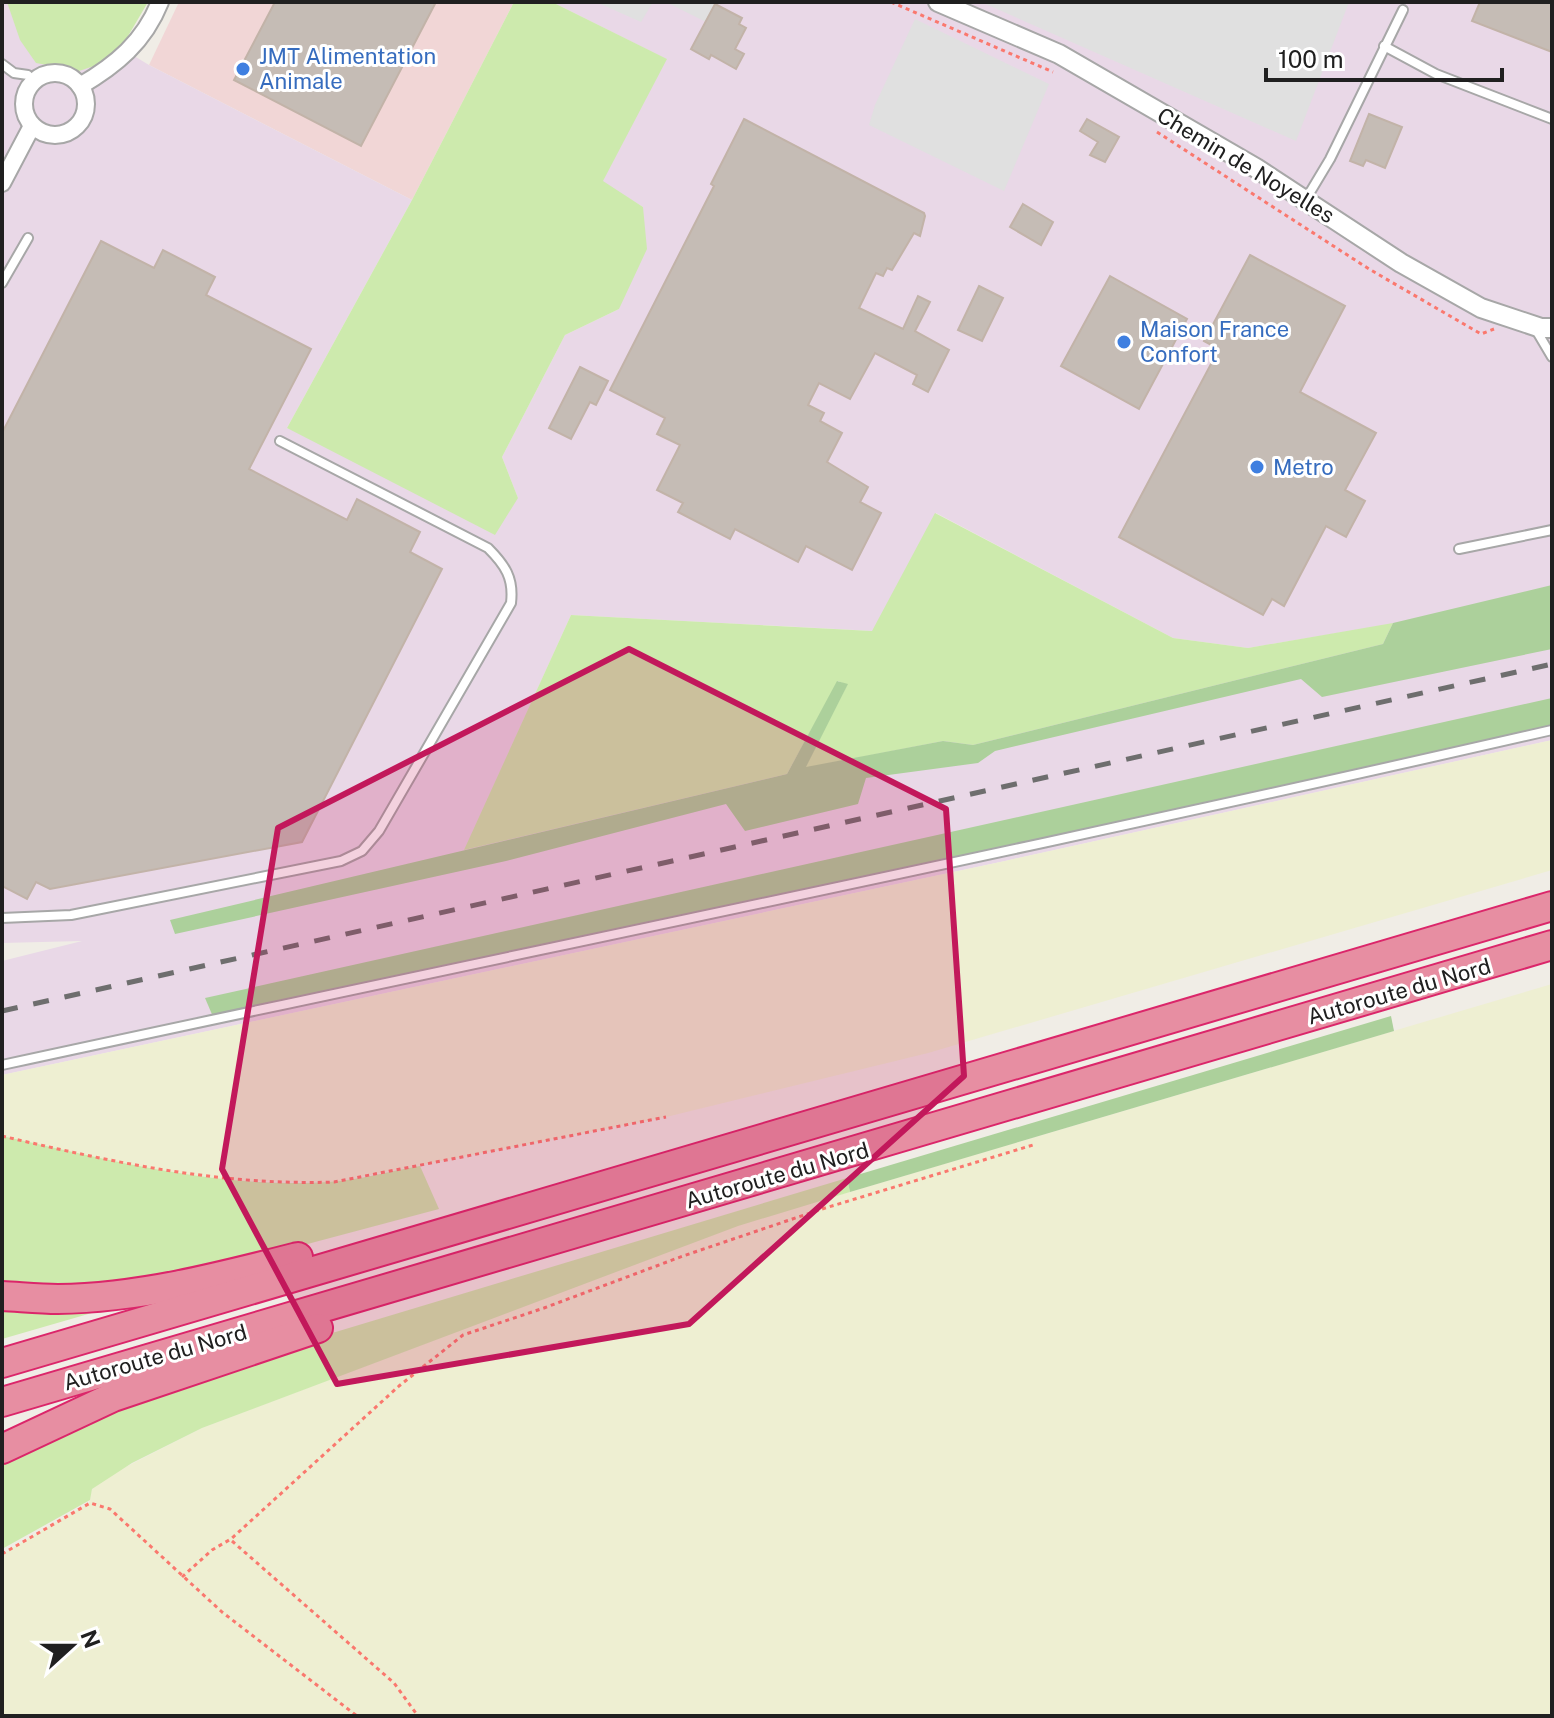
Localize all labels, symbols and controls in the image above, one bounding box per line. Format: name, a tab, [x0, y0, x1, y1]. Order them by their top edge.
scale bar	[1266, 32, 1502, 82]
place label: JMT Alimentation Animale	[259, 43, 436, 94]
text: 100 m	[1278, 45, 1344, 73]
marker: JMT Alimentation Animale	[234, 60, 252, 78]
street label: Chemin de Noyelles	[1153, 102, 1339, 228]
place label: Maison France Confort	[1140, 316, 1289, 367]
marker: Maison France Confort	[1115, 333, 1133, 351]
place label: Metro	[1273, 454, 1334, 480]
marker: Metro	[1248, 458, 1266, 476]
street label: Autoroute du Nord	[1304, 952, 1494, 1030]
street label: Autoroute du Nord	[682, 1136, 872, 1214]
street label: Autoroute du Nord	[60, 1318, 250, 1396]
north arrow	[32, 1606, 112, 1686]
text: N	[75, 1626, 106, 1652]

